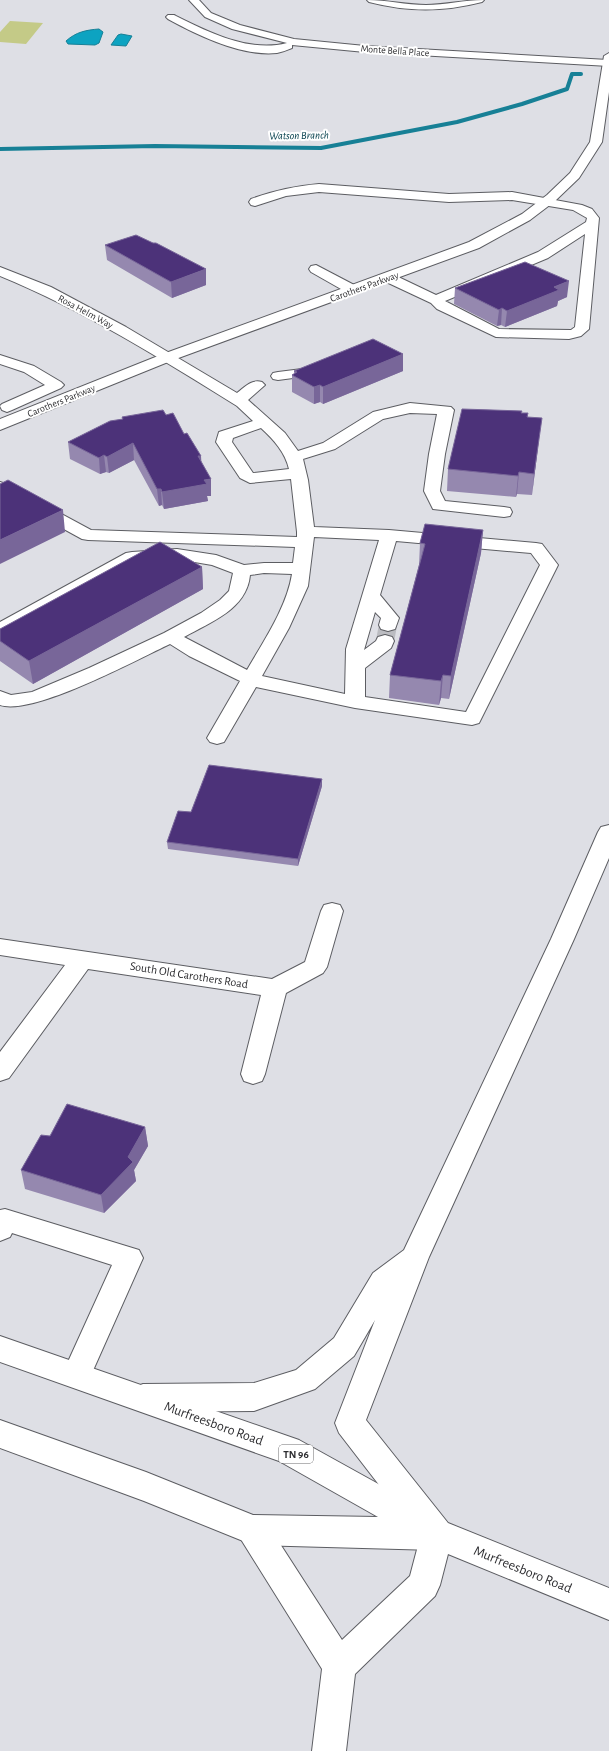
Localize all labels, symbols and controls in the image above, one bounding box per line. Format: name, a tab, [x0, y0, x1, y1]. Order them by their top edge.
street label: Monte Bella Place	[360, 44, 430, 58]
water label: Watson Branch	[269, 129, 329, 142]
street label: Carothers Parkway	[329, 270, 401, 304]
street label: Rosa Helm Way	[56, 293, 115, 331]
street label: Carothers Parkway	[26, 383, 97, 419]
street label: South Old Carothers Road	[129, 960, 249, 990]
street label: Murfreesboro Road	[162, 1399, 265, 1448]
road number: TN 96	[279, 1445, 313, 1463]
street label: Murfreesboro Road	[472, 1544, 574, 1596]

